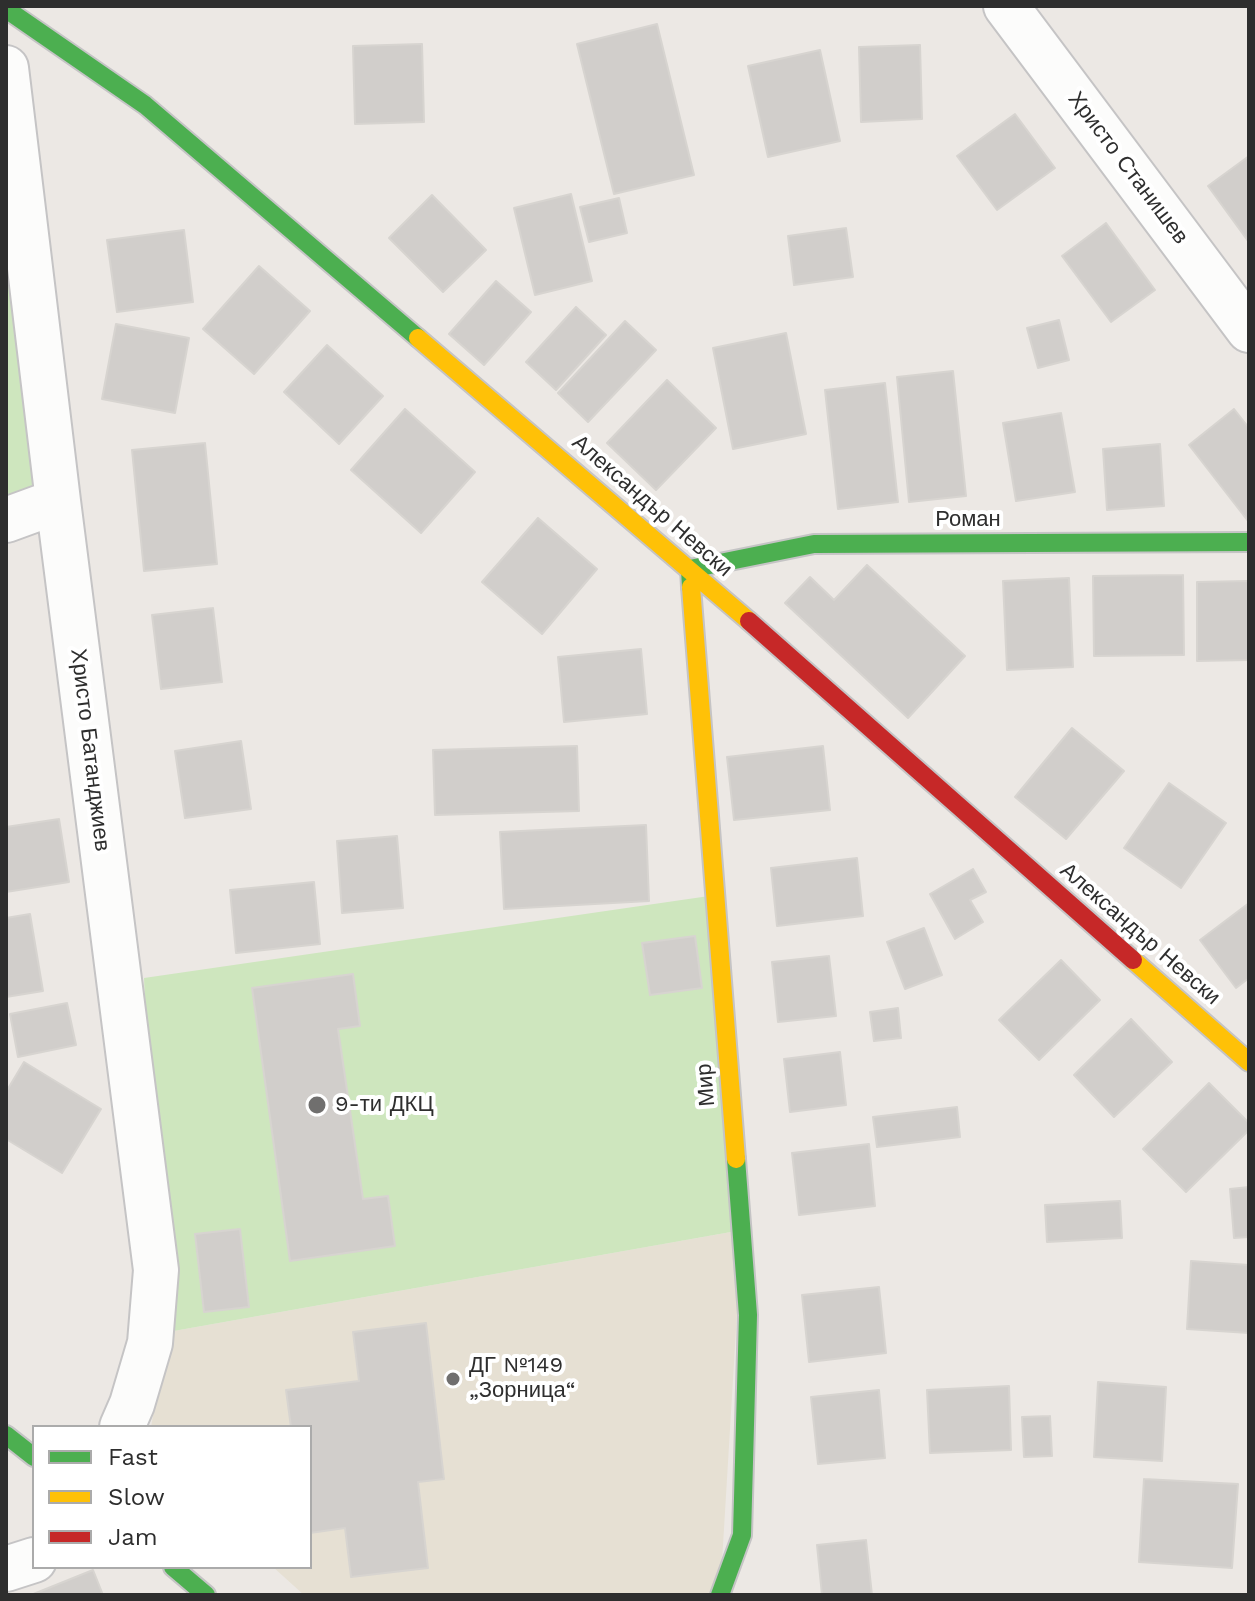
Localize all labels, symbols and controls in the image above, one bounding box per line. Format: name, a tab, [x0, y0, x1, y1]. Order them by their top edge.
street label: Христо Станишев	[1062, 87, 1194, 249]
street label: Александър Невски	[567, 429, 737, 583]
street label: Роман	[935, 507, 1001, 533]
street label: Христо Батанджиев	[64, 647, 116, 853]
street label: Александър Невски	[1055, 857, 1225, 1011]
street label: Мир	[691, 1063, 721, 1107]
place label: 9-ти ДКЦ	[335, 1092, 434, 1118]
marker: 9-ти ДКЦ	[306, 1094, 328, 1116]
place label: ДГ №149 „Зорница“	[469, 1353, 576, 1404]
marker: ДГ №149 „Зорница“	[444, 1370, 462, 1388]
legend	[32, 1425, 312, 1569]
text: Fast	[108, 1443, 158, 1471]
text: Slow	[108, 1483, 165, 1511]
text: Jam	[108, 1523, 158, 1551]

